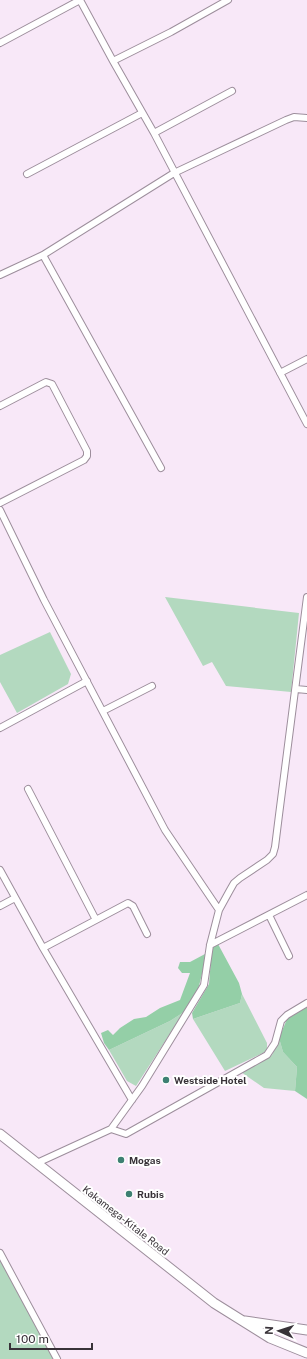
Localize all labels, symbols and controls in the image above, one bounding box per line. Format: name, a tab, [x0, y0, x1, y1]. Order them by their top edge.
place label: Westside Hotel	[174, 1074, 246, 1086]
marker: Westside Hotel	[161, 1075, 171, 1085]
place label: Mogas	[129, 1154, 161, 1166]
marker: Mogas	[116, 1155, 126, 1165]
street label: Kakamega-Kitale Road	[80, 1183, 172, 1257]
place label: Rubis	[137, 1188, 164, 1200]
marker: Rubis	[124, 1189, 134, 1199]
north arrow	[259, 1311, 299, 1351]
scale bar	[10, 1325, 92, 1351]
text: N	[263, 1326, 275, 1335]
text: 100 m	[16, 1332, 49, 1346]

